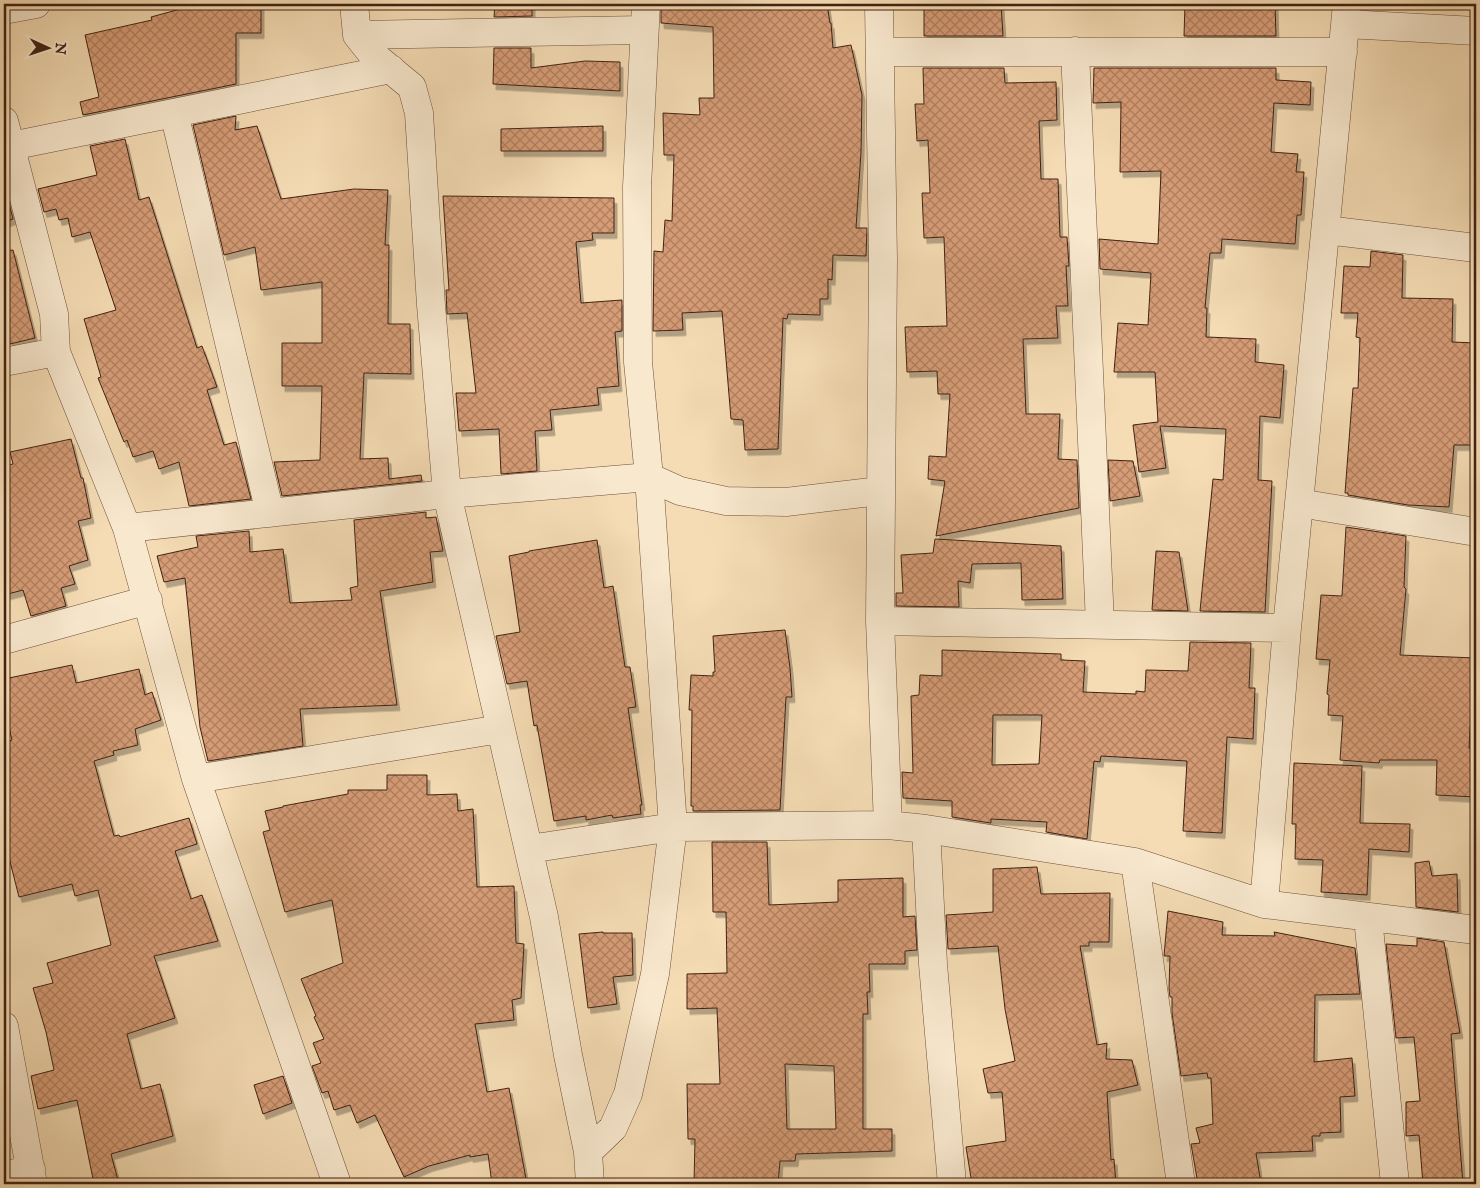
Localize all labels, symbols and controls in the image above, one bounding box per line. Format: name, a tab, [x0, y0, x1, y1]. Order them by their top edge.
north arrow	[22, 22, 72, 72]
text: N	[51, 41, 69, 55]

